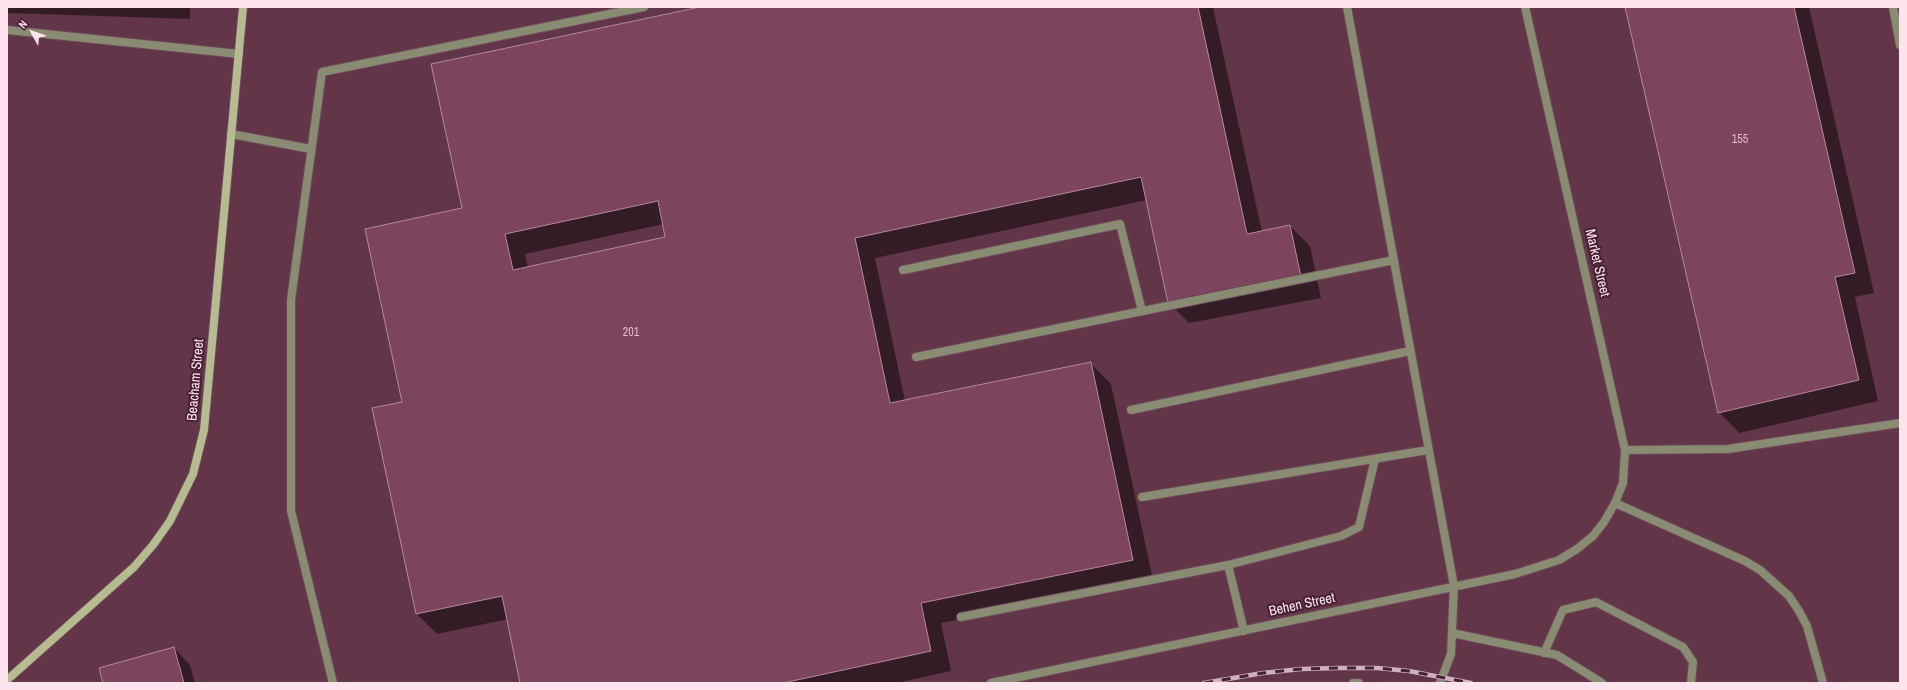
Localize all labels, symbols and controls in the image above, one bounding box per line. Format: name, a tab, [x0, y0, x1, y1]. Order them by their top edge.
north arrow	[12, 12, 52, 52]
text: N	[15, 17, 30, 31]
house number: 155	[1732, 133, 1748, 147]
street label: Market Street	[1581, 228, 1613, 298]
house number: 201	[623, 326, 639, 340]
street label: Beacham Street	[184, 338, 208, 422]
street label: Behen Street	[1267, 590, 1337, 620]

